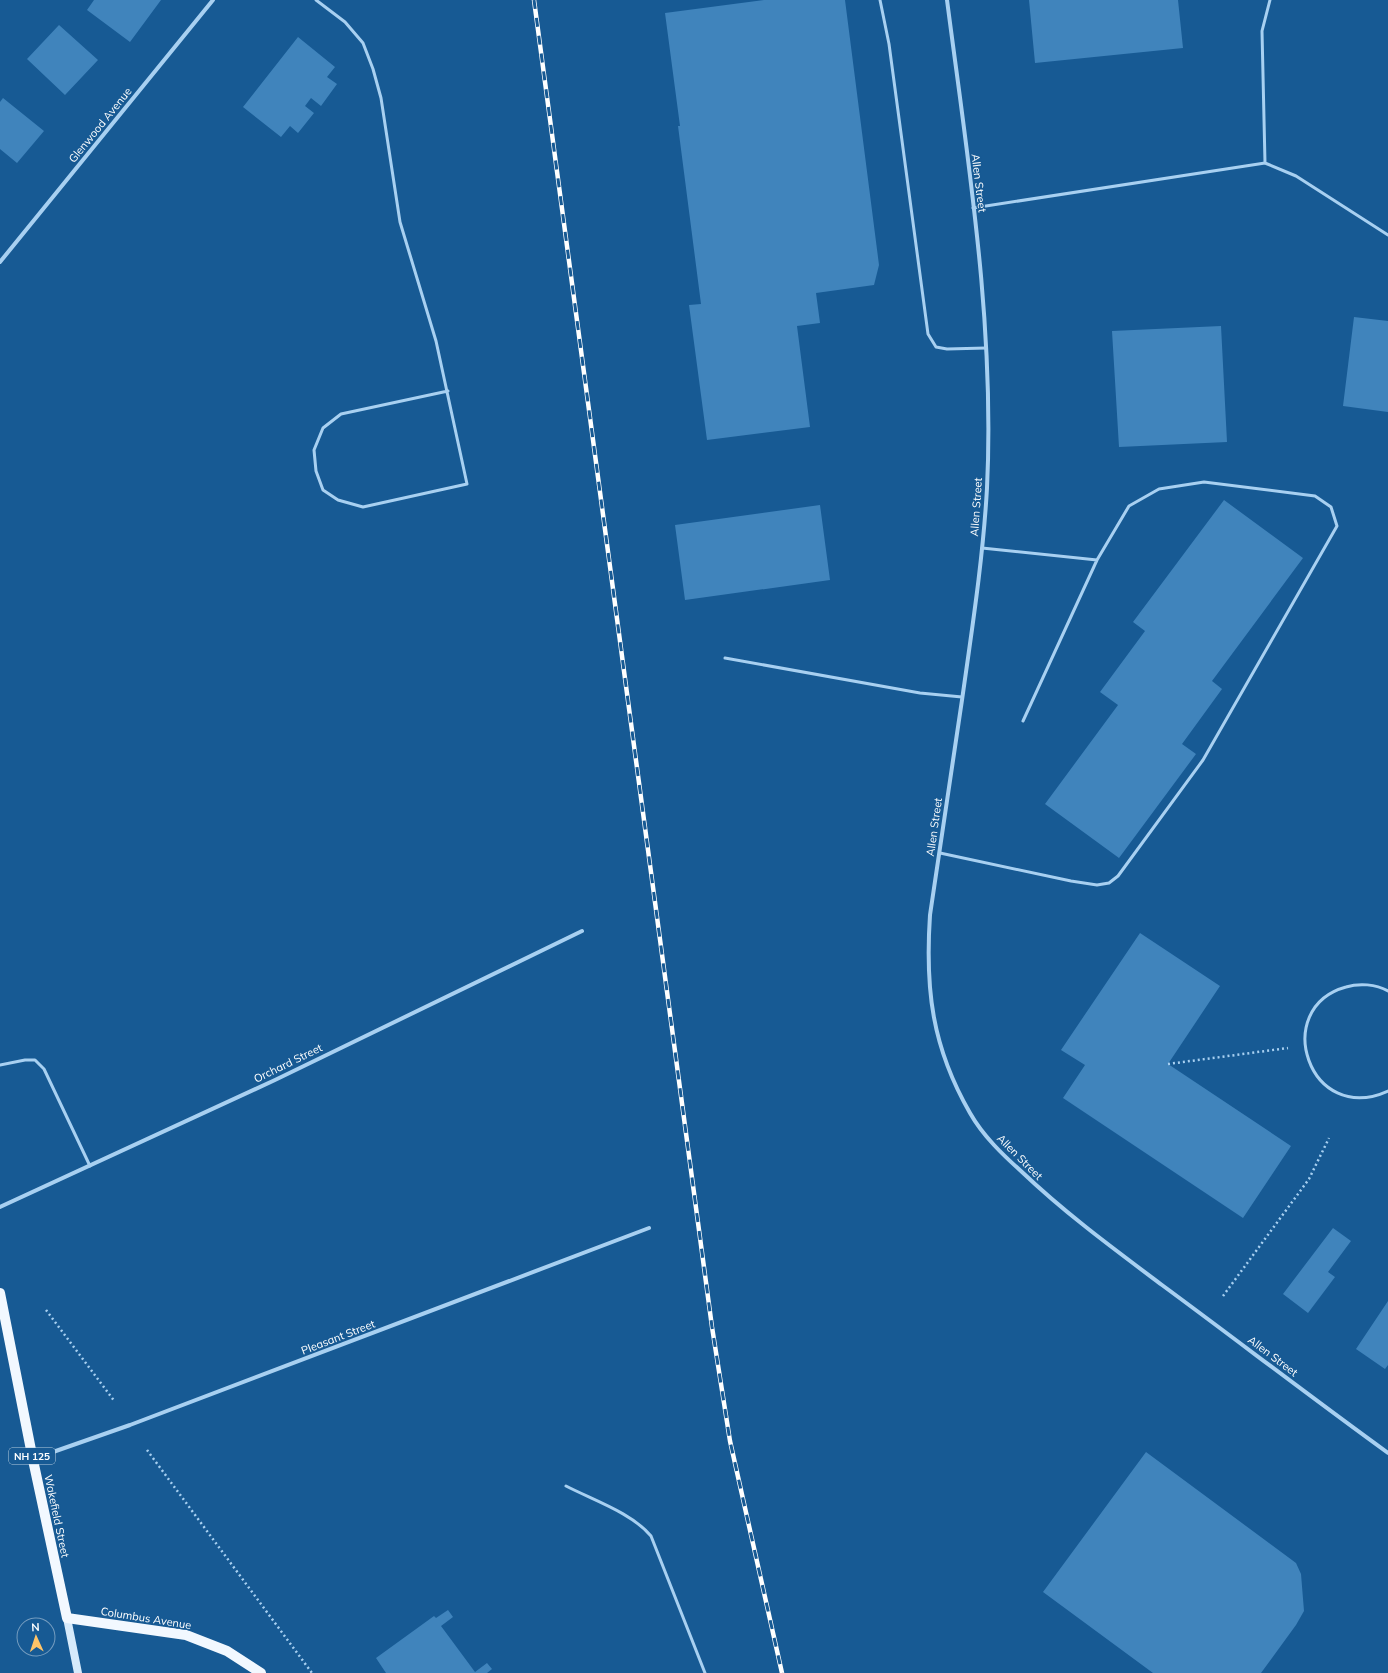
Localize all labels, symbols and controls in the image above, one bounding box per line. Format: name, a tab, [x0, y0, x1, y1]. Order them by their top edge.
street label: Glenwood Avenue	[65, 85, 135, 165]
street label: Allen Street	[968, 153, 990, 213]
street label: Allen Street	[967, 477, 985, 537]
street label: Allen Street	[923, 797, 945, 857]
street label: Orchard Street	[251, 1040, 325, 1086]
street label: Allen Street	[994, 1131, 1046, 1183]
street label: Pleasant Street	[299, 1316, 377, 1358]
street label: Allen Street	[1245, 1333, 1301, 1379]
road number: NH 125	[9, 1448, 55, 1464]
street label: Wakefield Street	[41, 1473, 73, 1559]
street label: Columbus Avenue	[100, 1604, 192, 1632]
north arrow	[16, 1617, 56, 1657]
text: N	[31, 1620, 40, 1634]

